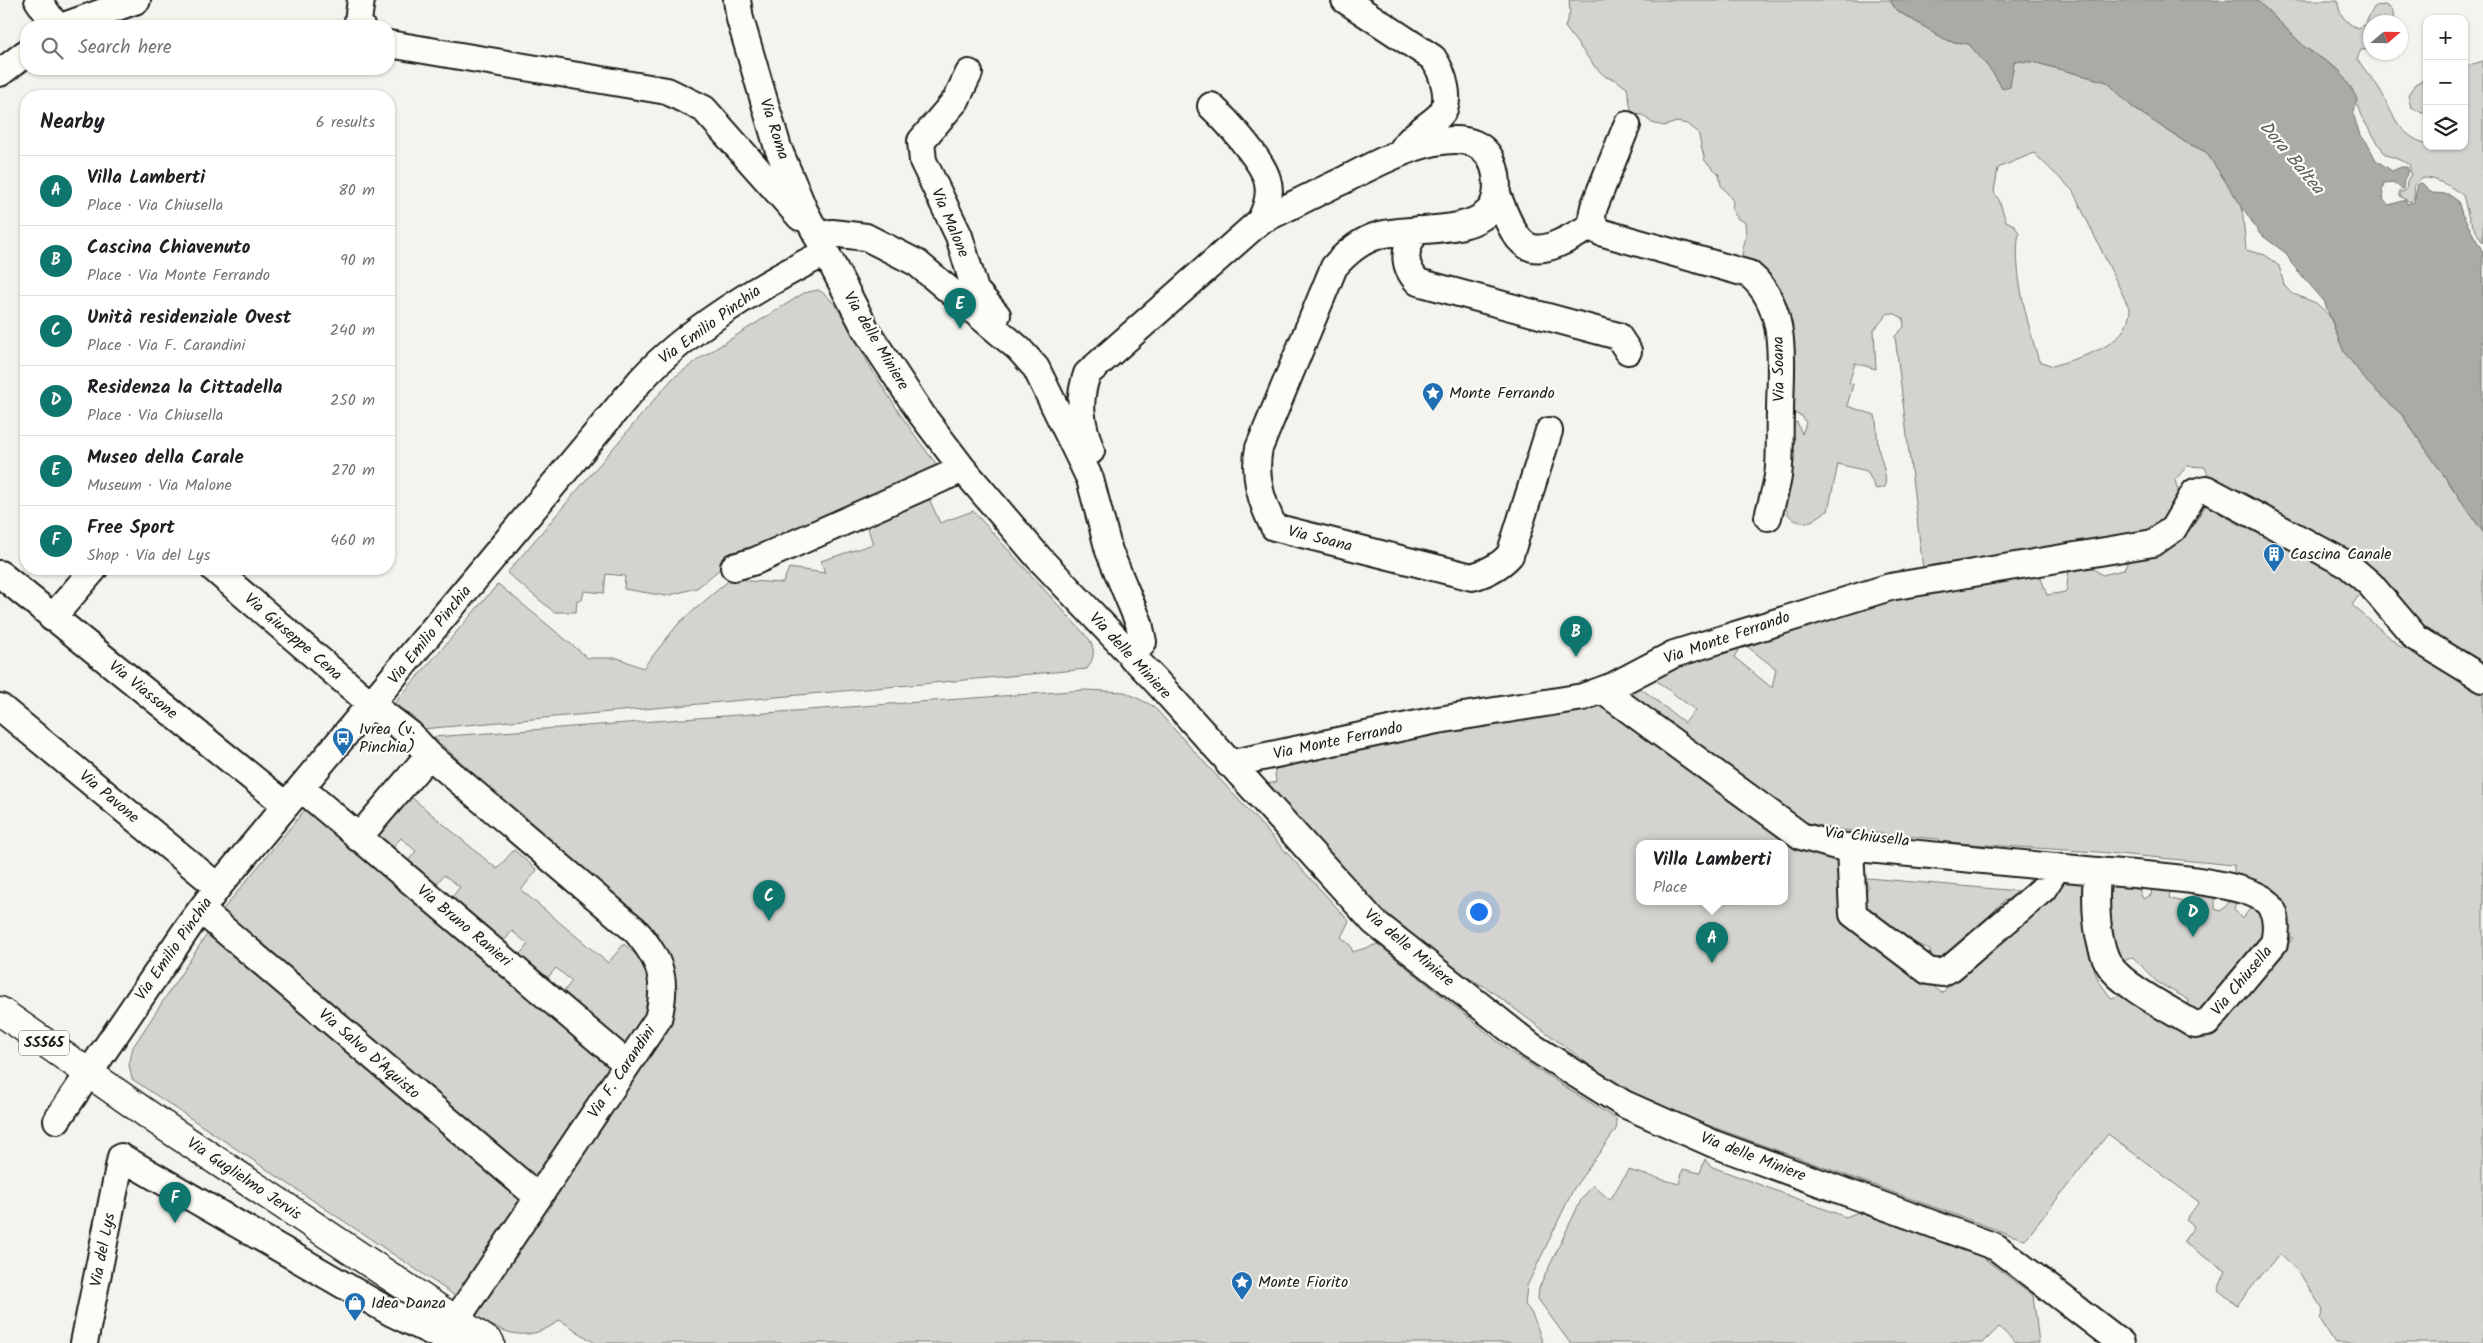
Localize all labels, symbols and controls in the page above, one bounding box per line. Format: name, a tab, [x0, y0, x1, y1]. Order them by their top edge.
north arrow	[2363, 15, 2408, 60]
map controls	[2423, 15, 2468, 150]
button: +	[2423, 15, 2468, 60]
search box	[20, 20, 395, 75]
text: Search here	[78, 33, 172, 63]
icon: search	[38, 34, 66, 62]
button: −	[2423, 60, 2468, 105]
street label: Via Roma	[752, 95, 796, 163]
button: layers	[2423, 105, 2468, 150]
text: Nearby	[40, 106, 105, 139]
text: 6 results	[316, 110, 375, 135]
water label: Dora Baltea	[2251, 115, 2332, 203]
text: Villa Lamberti	[87, 163, 205, 193]
text: A	[51, 178, 61, 203]
text: 80 m	[338, 178, 375, 203]
street label: Via Malone	[924, 184, 976, 262]
text: Place · Via Chiusella	[87, 193, 223, 218]
text: Cascina Chiavenuto	[87, 233, 250, 263]
text: B	[51, 248, 61, 273]
text: 90 m	[340, 248, 375, 273]
text: Place · Via Monte Ferrando	[87, 263, 270, 288]
street label: Via Emilio Pinchia	[653, 279, 767, 371]
street label: Via delle Miniere	[837, 287, 915, 395]
pin: E	[944, 288, 976, 329]
text: Unità residenziale Ovest	[87, 303, 291, 333]
text: C	[51, 318, 61, 343]
text: 240 m	[330, 318, 375, 343]
text: Place · Via F. Carandini	[87, 333, 245, 358]
street label: Via Soana	[1766, 336, 1792, 402]
text: Residenza la Cittadella	[87, 373, 283, 403]
place icon: Monte Ferrando	[1421, 381, 1445, 412]
place label: Monte Ferrando	[1449, 381, 1555, 406]
text: D	[51, 388, 61, 413]
text: 250 m	[330, 388, 375, 413]
text: Place · Via Chiusella	[87, 403, 223, 428]
text: Museo della Carale	[87, 443, 244, 473]
text: E	[52, 458, 60, 483]
text: 270 m	[331, 458, 375, 483]
text: Museum · Via Malone	[87, 473, 232, 498]
text: Free Sport	[87, 513, 175, 543]
street label: Via Soana	[1285, 519, 1355, 559]
text: F	[52, 528, 60, 553]
text: 460 m	[330, 528, 375, 553]
building icon: Cascina Canale	[2262, 542, 2286, 573]
place label: Cascina Canale	[2290, 542, 2392, 567]
text: Shop · Via del Lys	[87, 543, 210, 568]
street label: Via Emilio Pinchia	[382, 580, 478, 690]
street label: Via Giuseppe Cena	[238, 587, 348, 687]
street label: Via Monte Ferrando	[1661, 605, 1793, 671]
street label: Via delle Miniere	[1083, 607, 1177, 705]
pin: B	[1560, 616, 1592, 657]
street label: Via Viassone	[103, 654, 183, 726]
street label: Via Monte Ferrando	[1271, 715, 1405, 767]
place label: Ivrea (v. Pinchia)	[359, 717, 415, 760]
bus stop icon: Ivrea (v. Pinchia)	[331, 726, 355, 757]
street label: Via Pavone	[73, 764, 145, 830]
street label: Via Chiusella	[1823, 820, 1911, 854]
popup	[1636, 840, 1788, 905]
text: Villa Lamberti	[1653, 845, 1771, 875]
text: Place	[1653, 875, 1687, 900]
street label: Via Bruno Ranieri	[411, 879, 518, 974]
pin: C	[753, 880, 785, 921]
street label: Via Emilio Pinchia	[129, 892, 219, 1006]
pin: D	[2177, 896, 2209, 937]
your location	[1466, 899, 1492, 925]
street label: Via delle Miniere	[1358, 903, 1460, 993]
pin: A	[1696, 922, 1728, 963]
street label: Via Chiusella	[2205, 940, 2279, 1022]
street label: Via Salvo D'Aquisto	[312, 1002, 426, 1106]
street label: Via F. Carandini	[582, 1020, 663, 1123]
road number: SS565	[19, 1030, 69, 1056]
street label: Via delle Miniere	[1697, 1125, 1809, 1189]
street label: Via Guglielmo Jervis	[181, 1131, 307, 1227]
pin: F	[159, 1182, 191, 1223]
street label: Via del Lys	[84, 1211, 122, 1289]
place icon: Monte Fiorito	[1230, 1270, 1254, 1301]
place label: Monte Fiorito	[1258, 1270, 1348, 1295]
shop icon: Idea Danza	[343, 1291, 367, 1322]
place label: Idea Danza	[371, 1291, 446, 1316]

